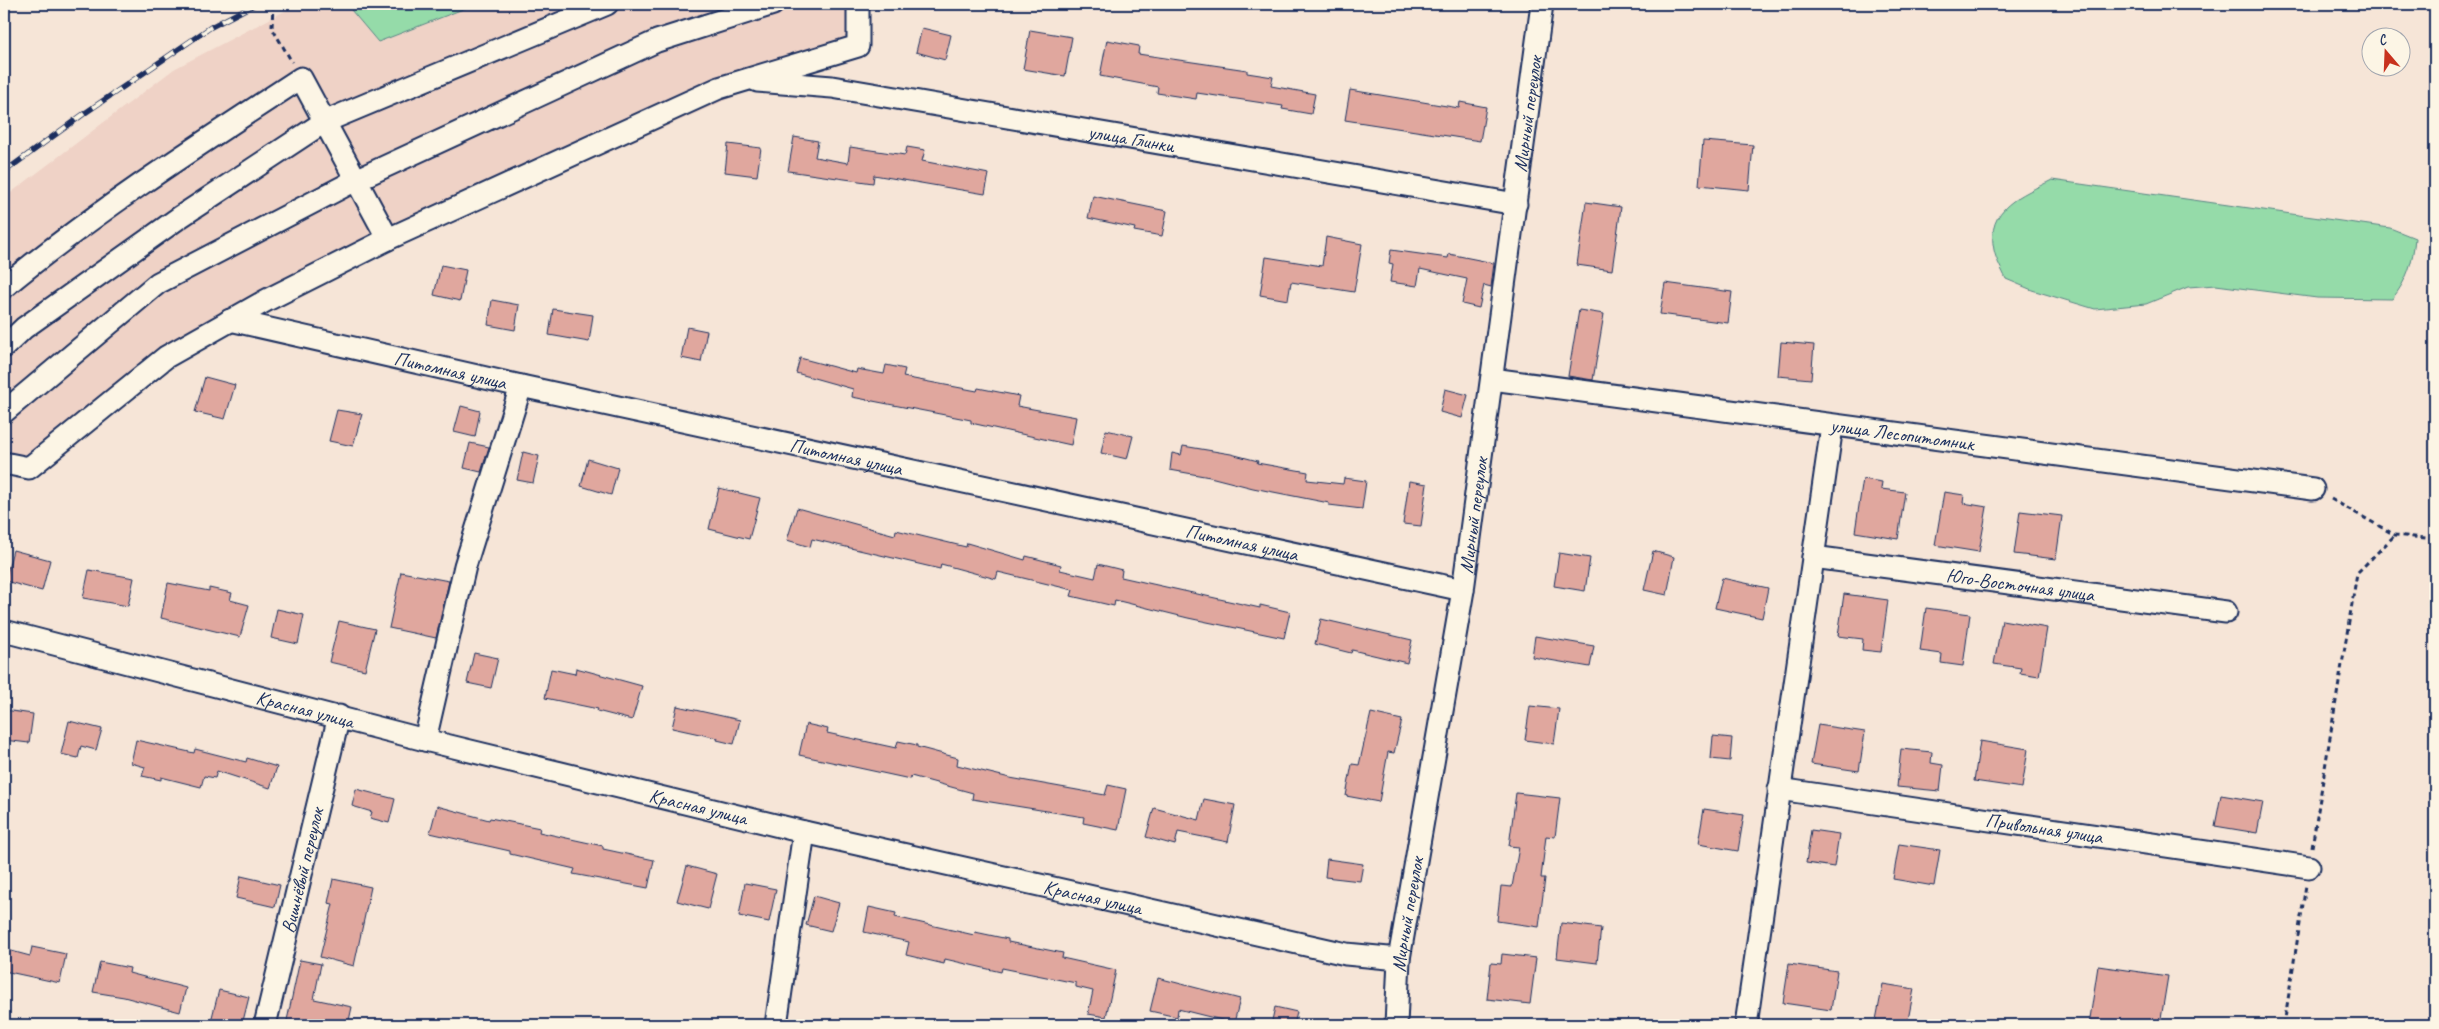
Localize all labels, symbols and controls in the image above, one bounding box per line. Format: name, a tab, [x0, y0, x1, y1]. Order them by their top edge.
north arrow	[2362, 28, 2412, 78]
text: С	[2376, 30, 2390, 49]
street label: Мирный переулок	[1508, 53, 1548, 173]
street label: улица Глинки	[1085, 119, 1177, 159]
street label: Питомная улица	[392, 346, 510, 396]
street label: улица Лесопитомник	[1828, 412, 1977, 457]
street label: Питомная улица	[787, 433, 906, 481]
street label: Мирный переулок	[1453, 454, 1494, 575]
street label: Питомная улица	[1183, 518, 1302, 567]
street label: Юго-Восточная улица	[1945, 563, 2097, 607]
street label: Красная улица	[253, 685, 358, 735]
street label: Красная улица	[647, 783, 751, 831]
street label: Вишнёвый переулок	[275, 804, 330, 936]
street label: Привольная улица	[1984, 808, 2106, 850]
street label: Мирный переулок	[1386, 854, 1430, 973]
street label: Красная улица	[1041, 874, 1146, 921]

